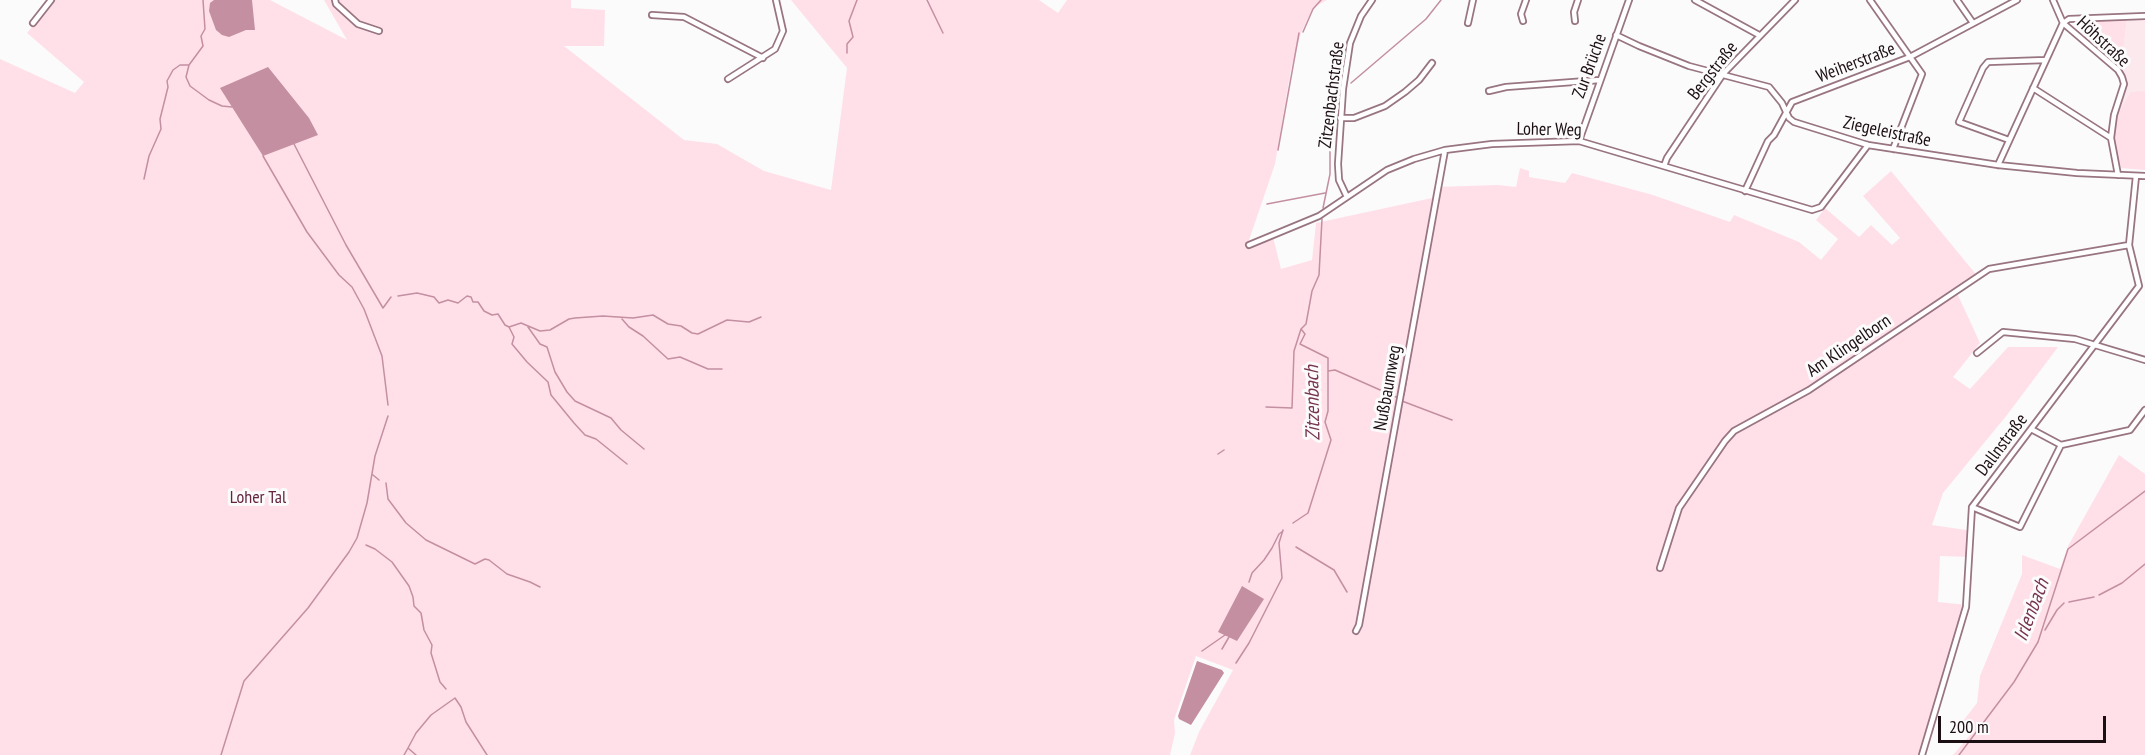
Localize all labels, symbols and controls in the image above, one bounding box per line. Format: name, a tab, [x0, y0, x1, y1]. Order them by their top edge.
street label: Höhstraße	[2072, 12, 2134, 72]
street label: Zur Brüche	[1568, 31, 1612, 101]
street label: Bergstraße	[1684, 38, 1742, 104]
street label: Weiherstraße	[1814, 38, 1898, 88]
street label: Zitzenbachstraße	[1315, 41, 1349, 149]
street label: Ziegeleistraße	[1841, 112, 1933, 152]
street label: Loher Weg	[1516, 119, 1582, 141]
street label: Am Klingelborn	[1803, 310, 1895, 382]
street label: Nußbaumweg	[1370, 344, 1406, 432]
water label: Zitzenbach	[1300, 365, 1326, 441]
street label: Dallnstraße	[1972, 410, 2032, 480]
park label: Loher Tal	[230, 487, 286, 509]
water label: Irlenbach	[2009, 576, 2055, 644]
scale bar	[1941, 704, 2109, 742]
text: 200 m	[1949, 715, 1989, 738]

